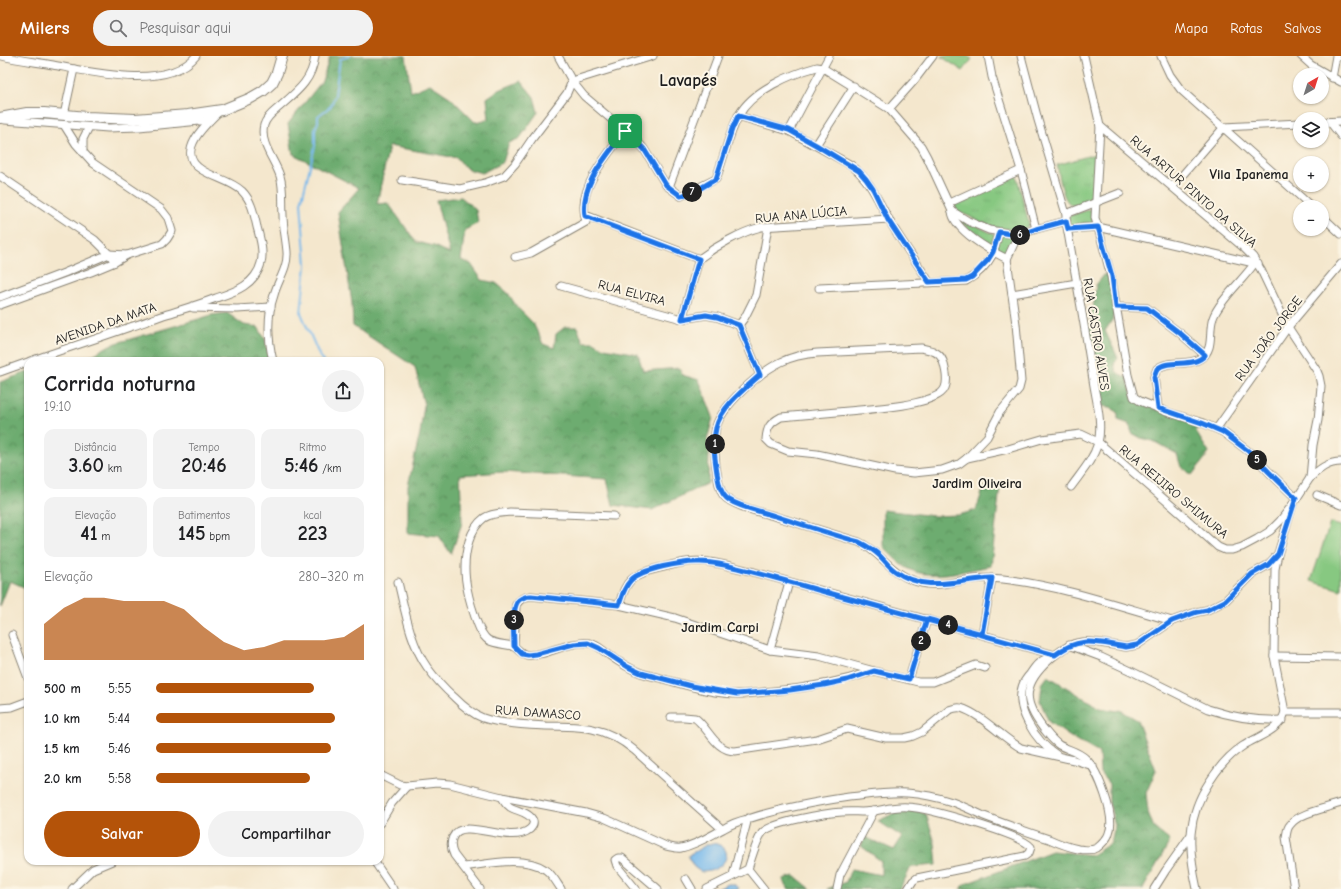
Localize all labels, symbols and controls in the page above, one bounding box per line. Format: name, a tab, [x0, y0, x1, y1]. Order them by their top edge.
search box	[93, 10, 373, 46]
text: Milers	[20, 17, 69, 39]
icon: search	[107, 17, 129, 39]
text: Pesquisar aqui	[139, 19, 231, 37]
text: Mapa	[1175, 20, 1208, 37]
text: Rotas	[1230, 20, 1262, 37]
text: Salvos	[1284, 20, 1321, 37]
north arrow	[1293, 68, 1329, 104]
map controls	[1293, 68, 1329, 236]
district label: Lavapés	[659, 71, 717, 90]
button: layers	[1293, 112, 1329, 148]
pin	[608, 114, 642, 148]
icon: arrive	[614, 120, 636, 142]
street label: RUA ARTUR PINTO DA SILVA	[1127, 132, 1260, 251]
button: +	[1293, 156, 1329, 192]
district label: Vila Ipanema	[1209, 166, 1289, 183]
pin: 7	[682, 182, 702, 202]
text: 7	[690, 185, 694, 198]
button: −	[1293, 200, 1329, 236]
street label: RUA ANA LÚCIA	[754, 202, 848, 226]
pin: 6	[1010, 225, 1030, 245]
text: 6	[1017, 228, 1023, 241]
street label: RUA ELVIRA	[597, 276, 668, 309]
street label: RUA CASTRO ALVES	[1080, 277, 1113, 391]
street label: RUA JOÃO JORGE	[1231, 292, 1305, 384]
street label: AVENIDA DA MATA	[52, 299, 158, 348]
button: share	[322, 370, 364, 412]
text: Corrida noturna	[44, 371, 196, 397]
text: 19:10	[44, 399, 71, 414]
pin: 1	[705, 434, 725, 454]
text: 1	[713, 437, 717, 450]
text: Distância	[74, 441, 116, 454]
text: Tempo	[188, 441, 220, 454]
text: Ritmo	[299, 441, 326, 454]
street label: RUA REIJIRO SHIMURA	[1116, 441, 1231, 542]
pin: 5	[1247, 450, 1267, 470]
text: 5	[1254, 453, 1260, 466]
text: 3.60	[69, 454, 104, 477]
text: 20:46	[181, 454, 227, 477]
text: 5:46	[284, 454, 319, 477]
text: km	[104, 462, 122, 475]
text: /km	[319, 462, 341, 475]
district label: Jardim Oliveira	[932, 475, 1022, 492]
text: Elevação	[75, 509, 116, 522]
text: Batimentos	[178, 509, 230, 522]
text: kcal	[303, 509, 322, 522]
text: 41	[80, 522, 98, 545]
text: 145	[178, 522, 206, 545]
text: 223	[298, 522, 328, 545]
text: m	[98, 530, 110, 543]
text: bpm	[206, 530, 230, 543]
text: Elevação	[44, 569, 93, 584]
text: 280–320 m	[298, 569, 364, 584]
pin: 3	[504, 610, 524, 630]
text: 3	[511, 613, 517, 626]
pin: 4	[938, 615, 958, 635]
text: 4	[945, 618, 951, 631]
district label: Jardim Carpi	[681, 619, 759, 636]
pin: 2	[911, 631, 931, 651]
text: 2	[918, 634, 924, 647]
text: 500 m	[44, 681, 81, 696]
text: 5:55	[108, 681, 132, 696]
street label: RUA DAMASCO	[494, 702, 581, 723]
text: 1.0 km	[44, 711, 80, 726]
text: 5:44	[108, 711, 130, 726]
text: 1.5 km	[44, 741, 80, 756]
text: 5:46	[108, 741, 131, 756]
text: 2.0 km	[44, 771, 82, 786]
text: 5:58	[108, 771, 131, 786]
button: Salvar	[44, 811, 200, 857]
button: Compartilhar	[208, 811, 364, 857]

